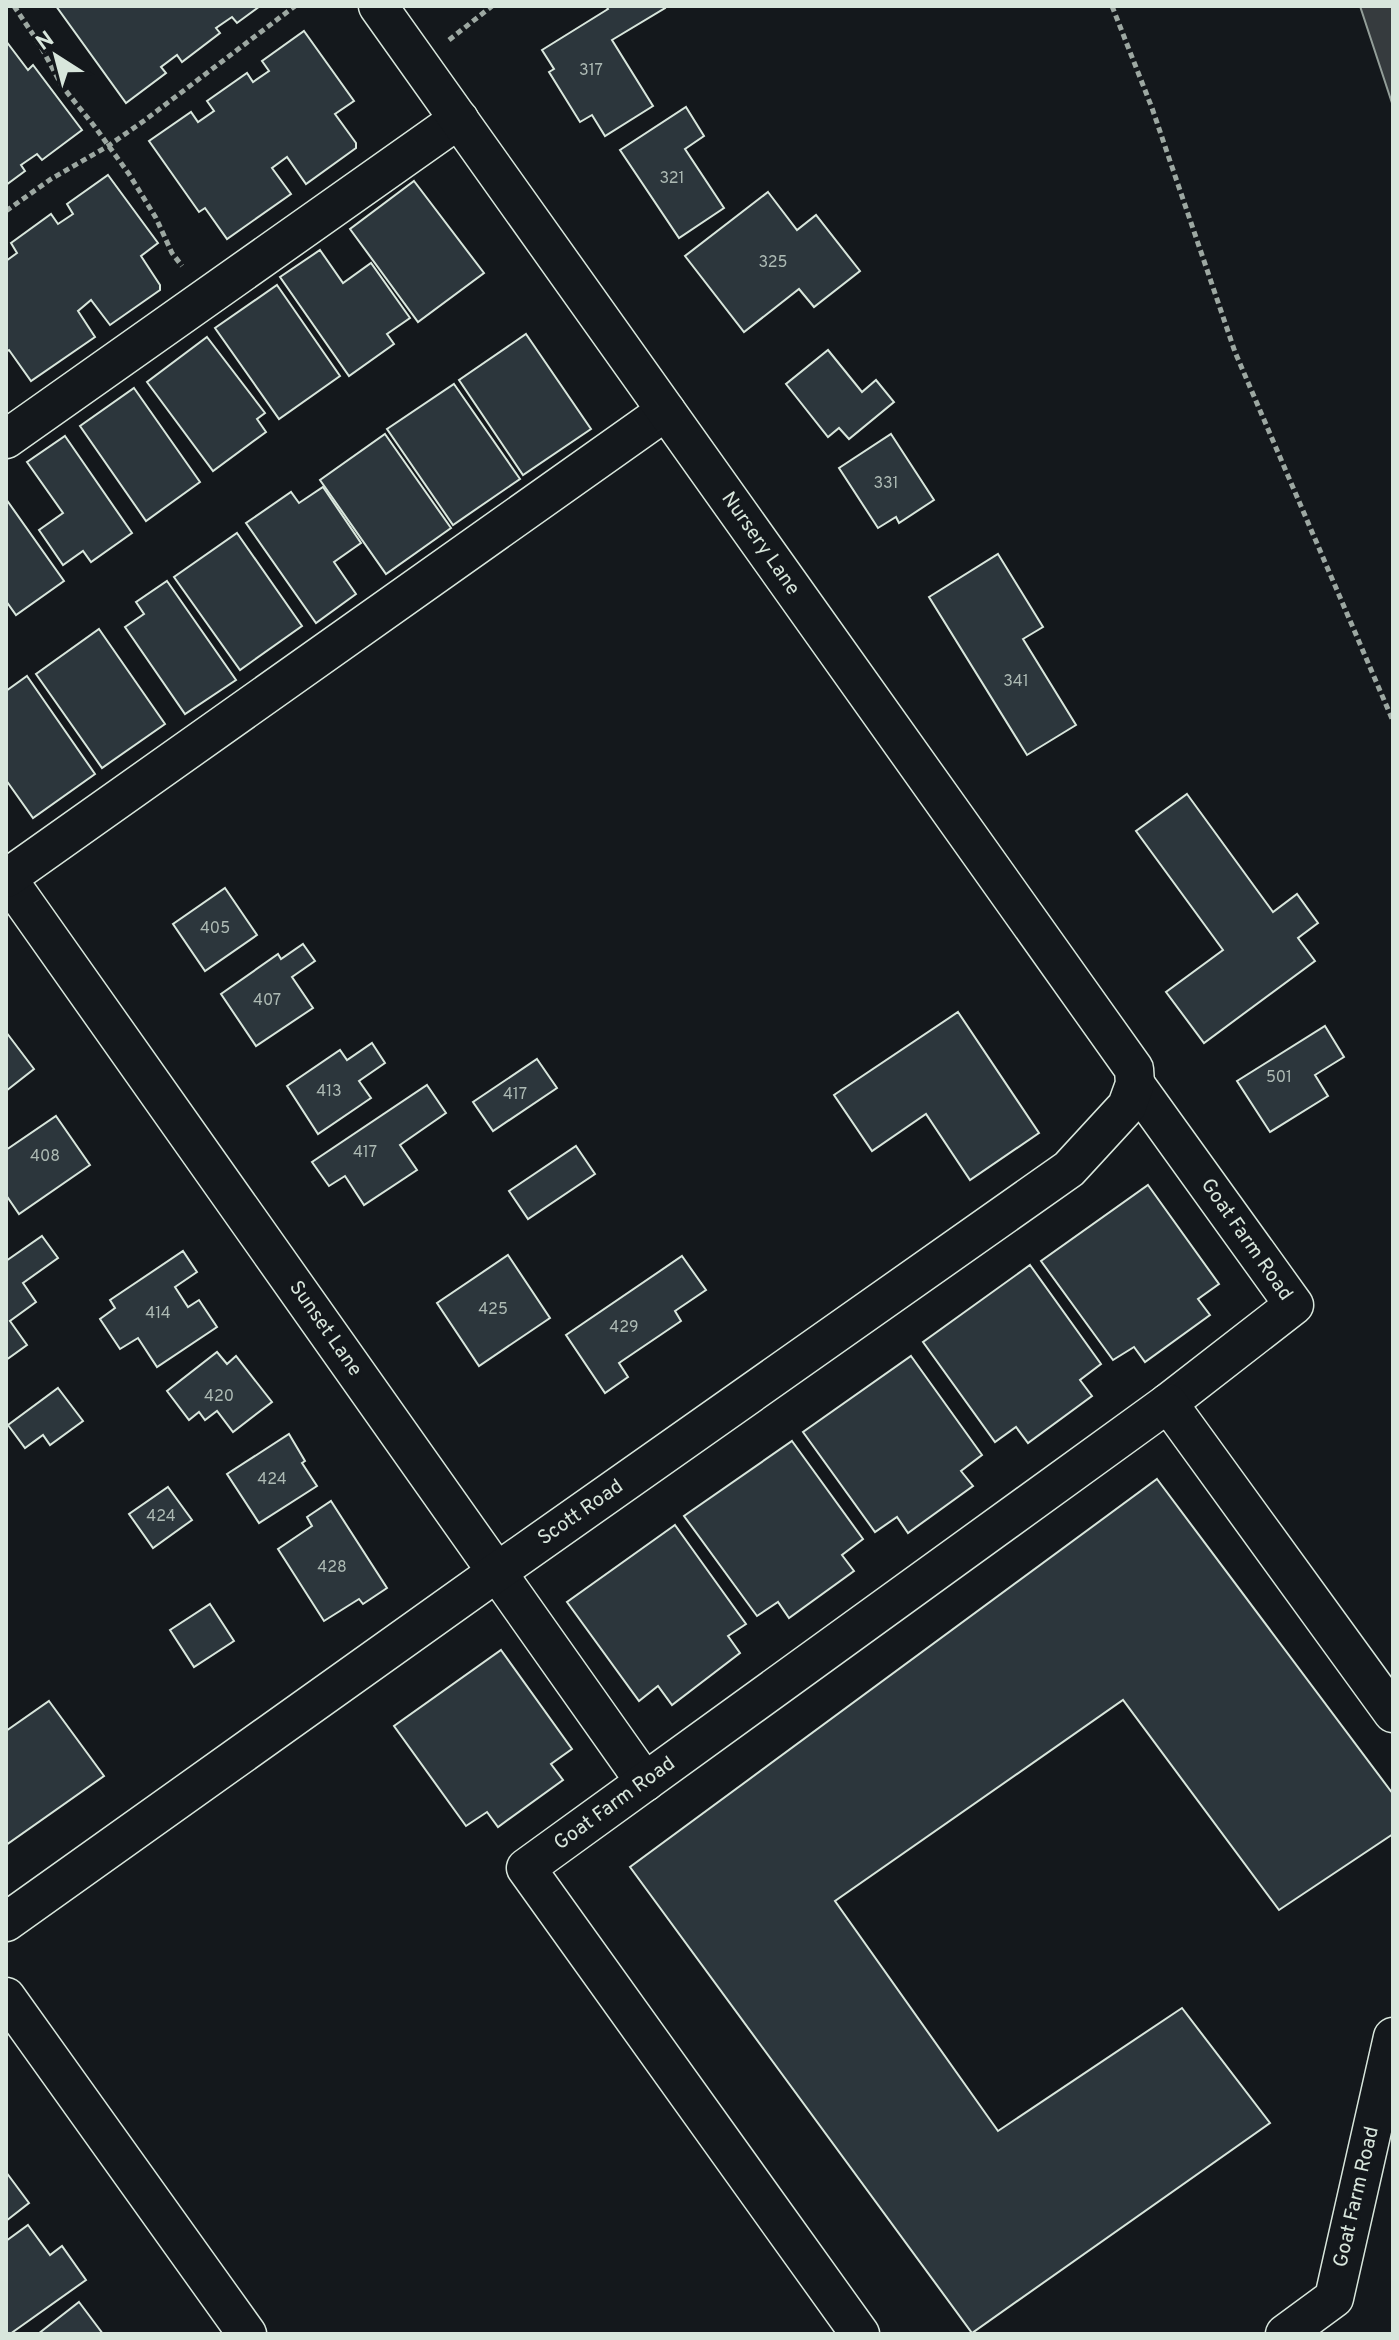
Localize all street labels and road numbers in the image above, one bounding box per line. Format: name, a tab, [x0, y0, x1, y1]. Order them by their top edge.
street label: Nursery Lane	[715, 487, 805, 601]
street label: Goat Farm Road	[1194, 1174, 1298, 1306]
street label: Sunset Lane	[283, 1276, 367, 1382]
street label: Scott Road	[533, 1474, 629, 1552]
street label: Goat Farm Road	[549, 1751, 681, 1857]
street label: Goat Farm Road	[1328, 2124, 1386, 2270]

